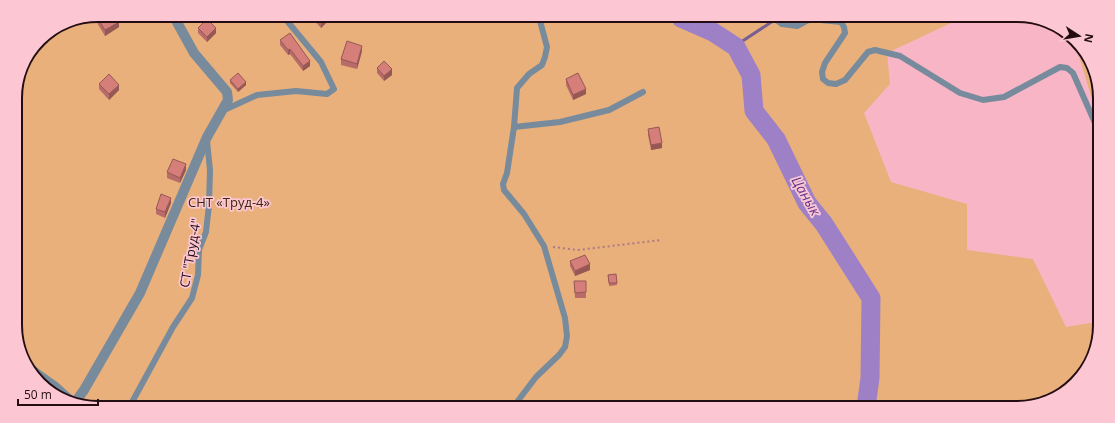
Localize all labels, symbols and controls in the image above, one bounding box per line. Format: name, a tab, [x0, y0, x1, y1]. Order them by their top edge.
north arrow	[1059, 16, 1099, 56]
text: N	[1081, 32, 1098, 44]
water label: Цанык	[788, 173, 826, 220]
park label: СНТ «Труд-4»	[188, 193, 270, 211]
street label: СТ "Труд-4"	[175, 217, 205, 289]
scale bar	[18, 381, 98, 407]
text: 50 m	[24, 386, 52, 403]

